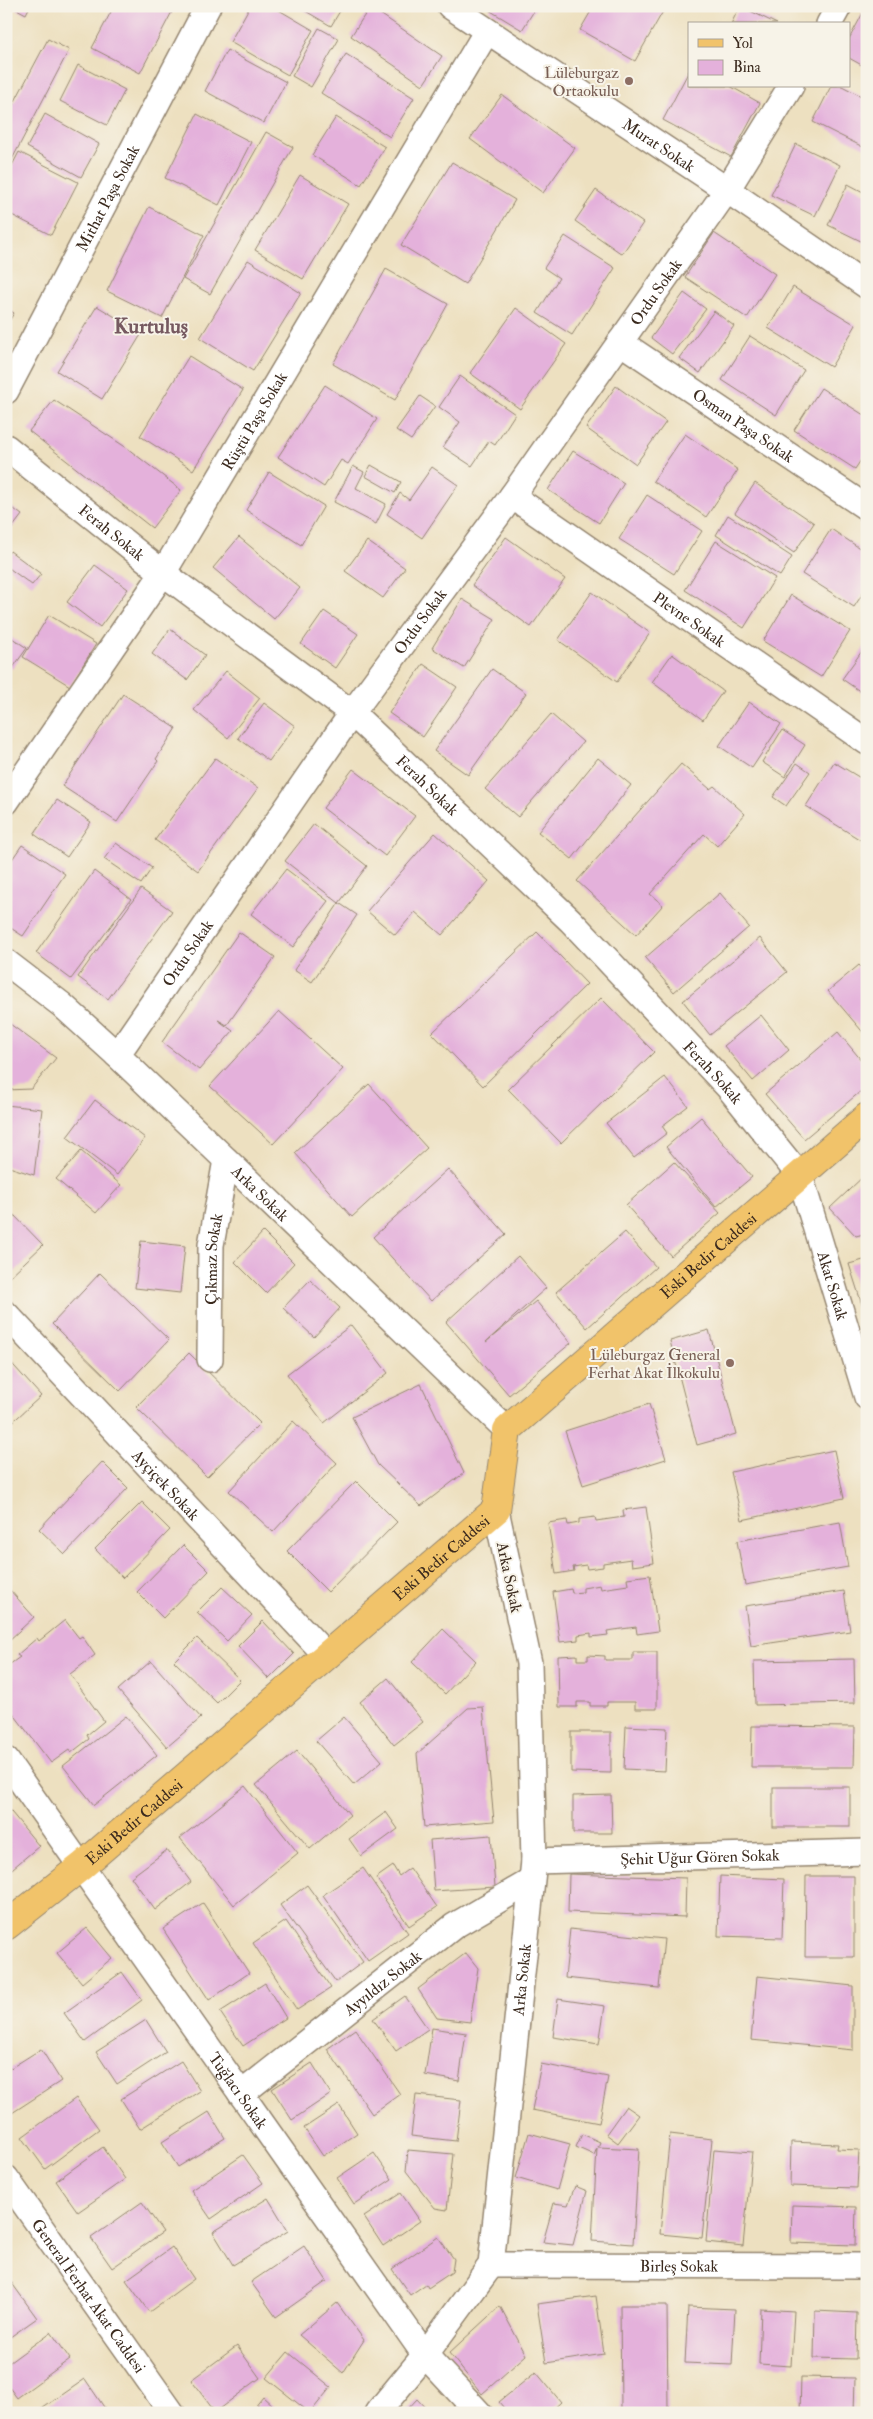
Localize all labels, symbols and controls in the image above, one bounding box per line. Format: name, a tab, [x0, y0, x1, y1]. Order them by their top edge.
legend	[688, 22, 850, 88]
text: Yol	[733, 34, 753, 53]
text: Bina	[733, 58, 761, 77]
place label: Lüleburgaz Ortaokulu	[544, 63, 619, 101]
marker: Lüleburgaz Ortaokulu	[623, 75, 635, 87]
street label: Murat Sokak	[618, 114, 699, 177]
street label: Mithat Paşa Sokak	[72, 141, 145, 255]
street label: Ordu Sokak	[626, 255, 687, 330]
district label: Kurtuluş	[114, 313, 188, 340]
street label: Rüştü Paşa Sokak	[218, 368, 292, 474]
street label: Osman Paşa Sokak	[688, 385, 798, 467]
street label: Ferah Sokak	[74, 500, 149, 566]
street label: Ordu Sokak	[390, 585, 452, 659]
street label: Plevne Sokak	[649, 588, 729, 652]
street label: Ferah Sokak	[392, 751, 463, 820]
street label: Ordu Sokak	[158, 916, 218, 991]
street label: Ferah Sokak	[678, 1037, 747, 1109]
street label: Arka Sokak	[226, 1161, 293, 1226]
street label: Eski Bedir Caddesi	[656, 1209, 761, 1303]
street label: Çıkmaz Sokak	[201, 1212, 227, 1305]
street label: Akat Sokak	[812, 1248, 852, 1323]
place label: Lüleburgaz General Ferhat Akat İlkokulu	[588, 1345, 720, 1383]
marker: Lüleburgaz General Ferhat Akat İlkokulu	[724, 1357, 736, 1369]
street label: Ayçiçek Sokak	[127, 1445, 204, 1525]
street label: Eski Bedir Caddesi	[389, 1511, 494, 1605]
street label: Arka Sokak	[492, 1539, 526, 1615]
street label: Eski Bedir Caddesi	[82, 1775, 187, 1869]
street label: Şehit Uğur Gören Sokak	[620, 1845, 780, 1870]
street label: Arka Sokak	[509, 1942, 536, 2017]
street label: Ayyıldız Sokak	[339, 1946, 426, 2021]
street label: Tuğlacı Sokak	[204, 2049, 272, 2134]
street label: General Ferhat Akat Caddesi	[27, 2215, 150, 2377]
street label: Birleş Sokak	[640, 2256, 719, 2277]

